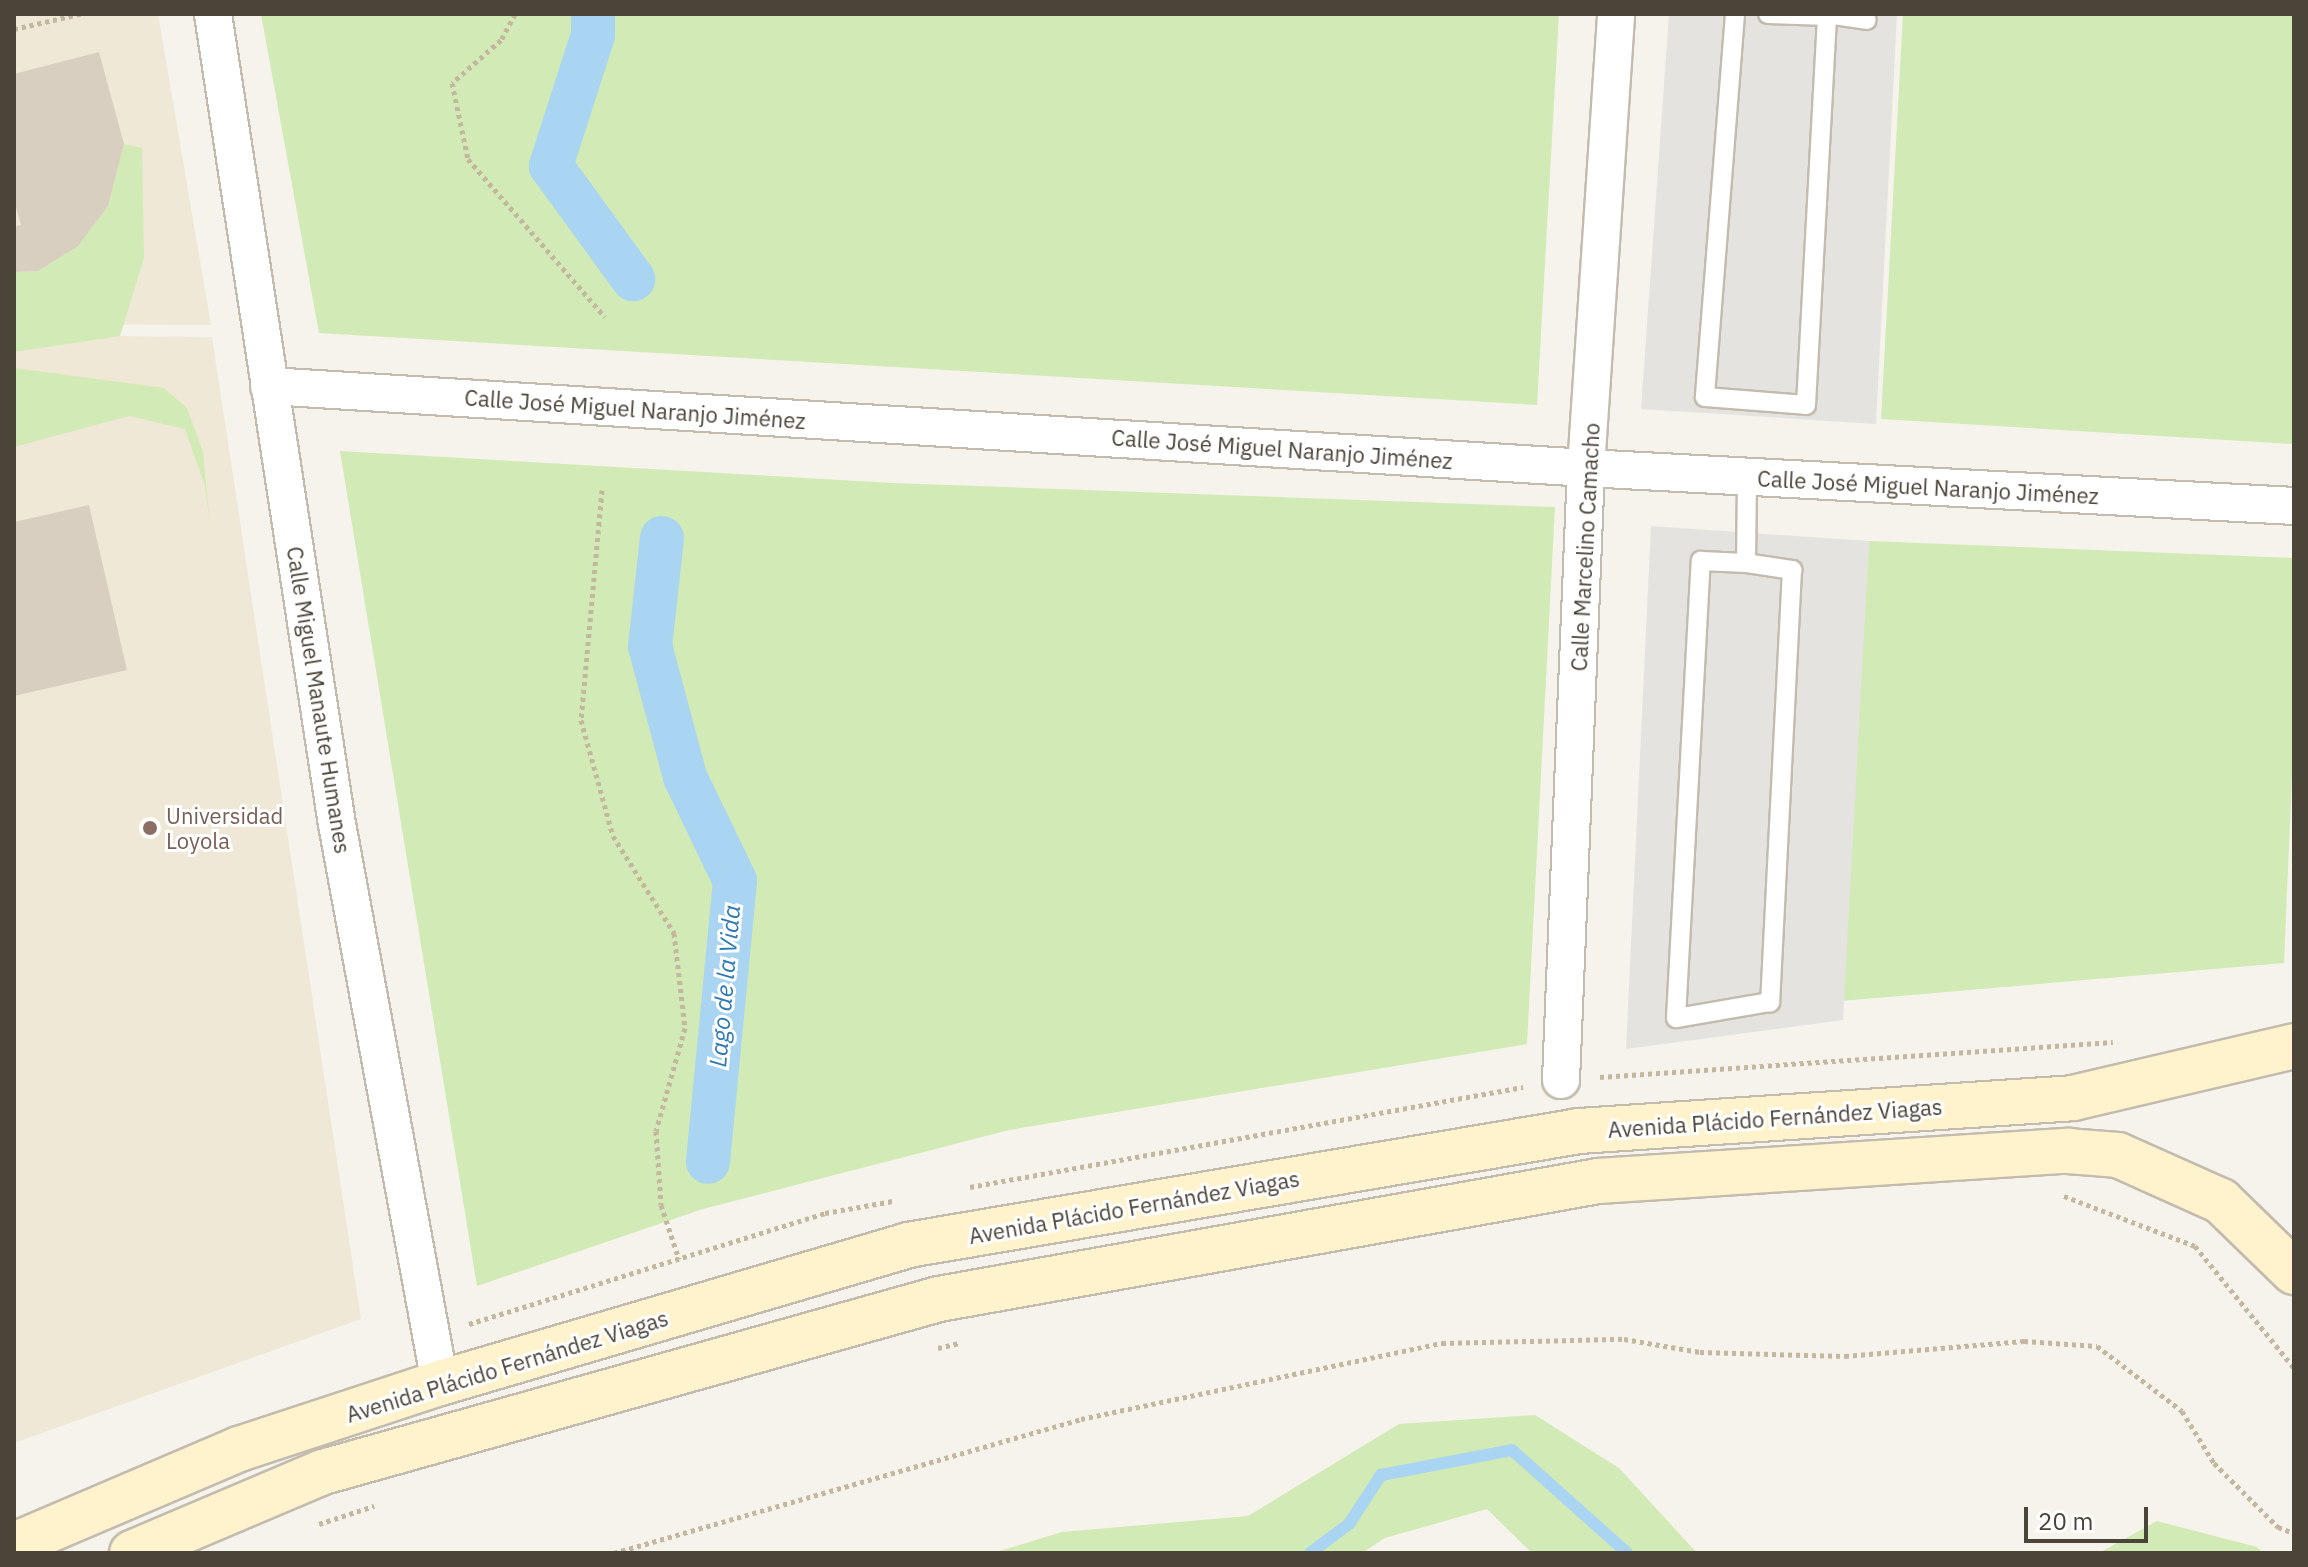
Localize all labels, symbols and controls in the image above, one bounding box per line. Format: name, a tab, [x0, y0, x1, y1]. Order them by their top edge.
street label: Calle José Miguel Naranjo Jiménez	[464, 384, 806, 434]
street label: Calle Marcelino Camacho	[1565, 422, 1605, 672]
street label: Calle José Miguel Naranjo Jiménez	[1111, 424, 1453, 474]
street label: Calle José Miguel Naranjo Jiménez	[1757, 465, 2099, 509]
street label: Calle Miguel Manaute Humanes	[282, 544, 356, 856]
place label: Universidad Loyola	[166, 802, 283, 854]
marker: Universidad Loyola	[141, 819, 159, 837]
water label: Lago de la Vida	[704, 904, 746, 1068]
street label: Avenida Plácido Fernández Viagas	[1607, 1093, 1943, 1143]
street label: Avenida Plácido Fernández Viagas	[967, 1165, 1301, 1249]
street label: Avenida Plácido Fernández Viagas	[343, 1304, 671, 1428]
scale bar	[2028, 1491, 2152, 1541]
text: 20 m	[2038, 1505, 2093, 1537]

